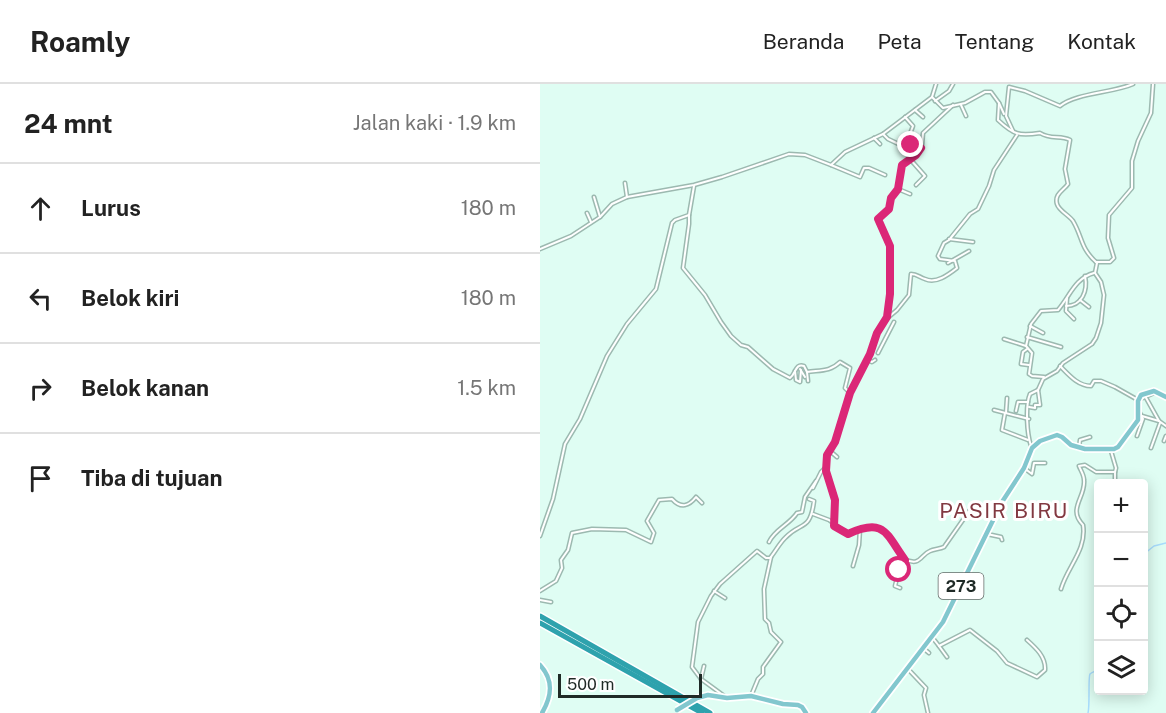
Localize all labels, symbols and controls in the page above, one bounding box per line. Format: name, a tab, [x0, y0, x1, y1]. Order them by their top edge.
text: Roamly	[30, 25, 130, 58]
text: Beranda	[763, 29, 844, 54]
text: Peta	[877, 29, 922, 54]
text: Tentang	[955, 29, 1034, 54]
text: Kontak	[1067, 29, 1136, 54]
text: 24 mnt	[24, 108, 113, 139]
text: Jalan kaki · 1.9 km	[353, 111, 516, 135]
route end	[897, 131, 923, 157]
icon: ahead	[24, 192, 57, 225]
text: Lurus	[81, 195, 141, 221]
text: 180 m	[461, 196, 516, 220]
icon: left	[24, 282, 57, 315]
text: Belok kiri	[81, 285, 179, 311]
text: 180 m	[461, 286, 516, 310]
icon: right	[24, 372, 57, 405]
text: Belok kanan	[81, 375, 209, 401]
text: 1.5 km	[457, 376, 516, 400]
icon: arrive	[24, 462, 57, 495]
text: Tiba di tujuan	[81, 465, 222, 491]
map controls	[1094, 479, 1148, 695]
button: +	[1094, 479, 1148, 533]
district label: PASIR BIRU	[939, 498, 1069, 523]
button: −	[1094, 533, 1148, 587]
route start	[885, 556, 911, 582]
road number: 273	[938, 573, 984, 599]
button: locate	[1094, 587, 1148, 641]
button: layers	[1094, 641, 1148, 695]
scale bar	[558, 671, 702, 698]
text: 500 m	[567, 675, 614, 694]

